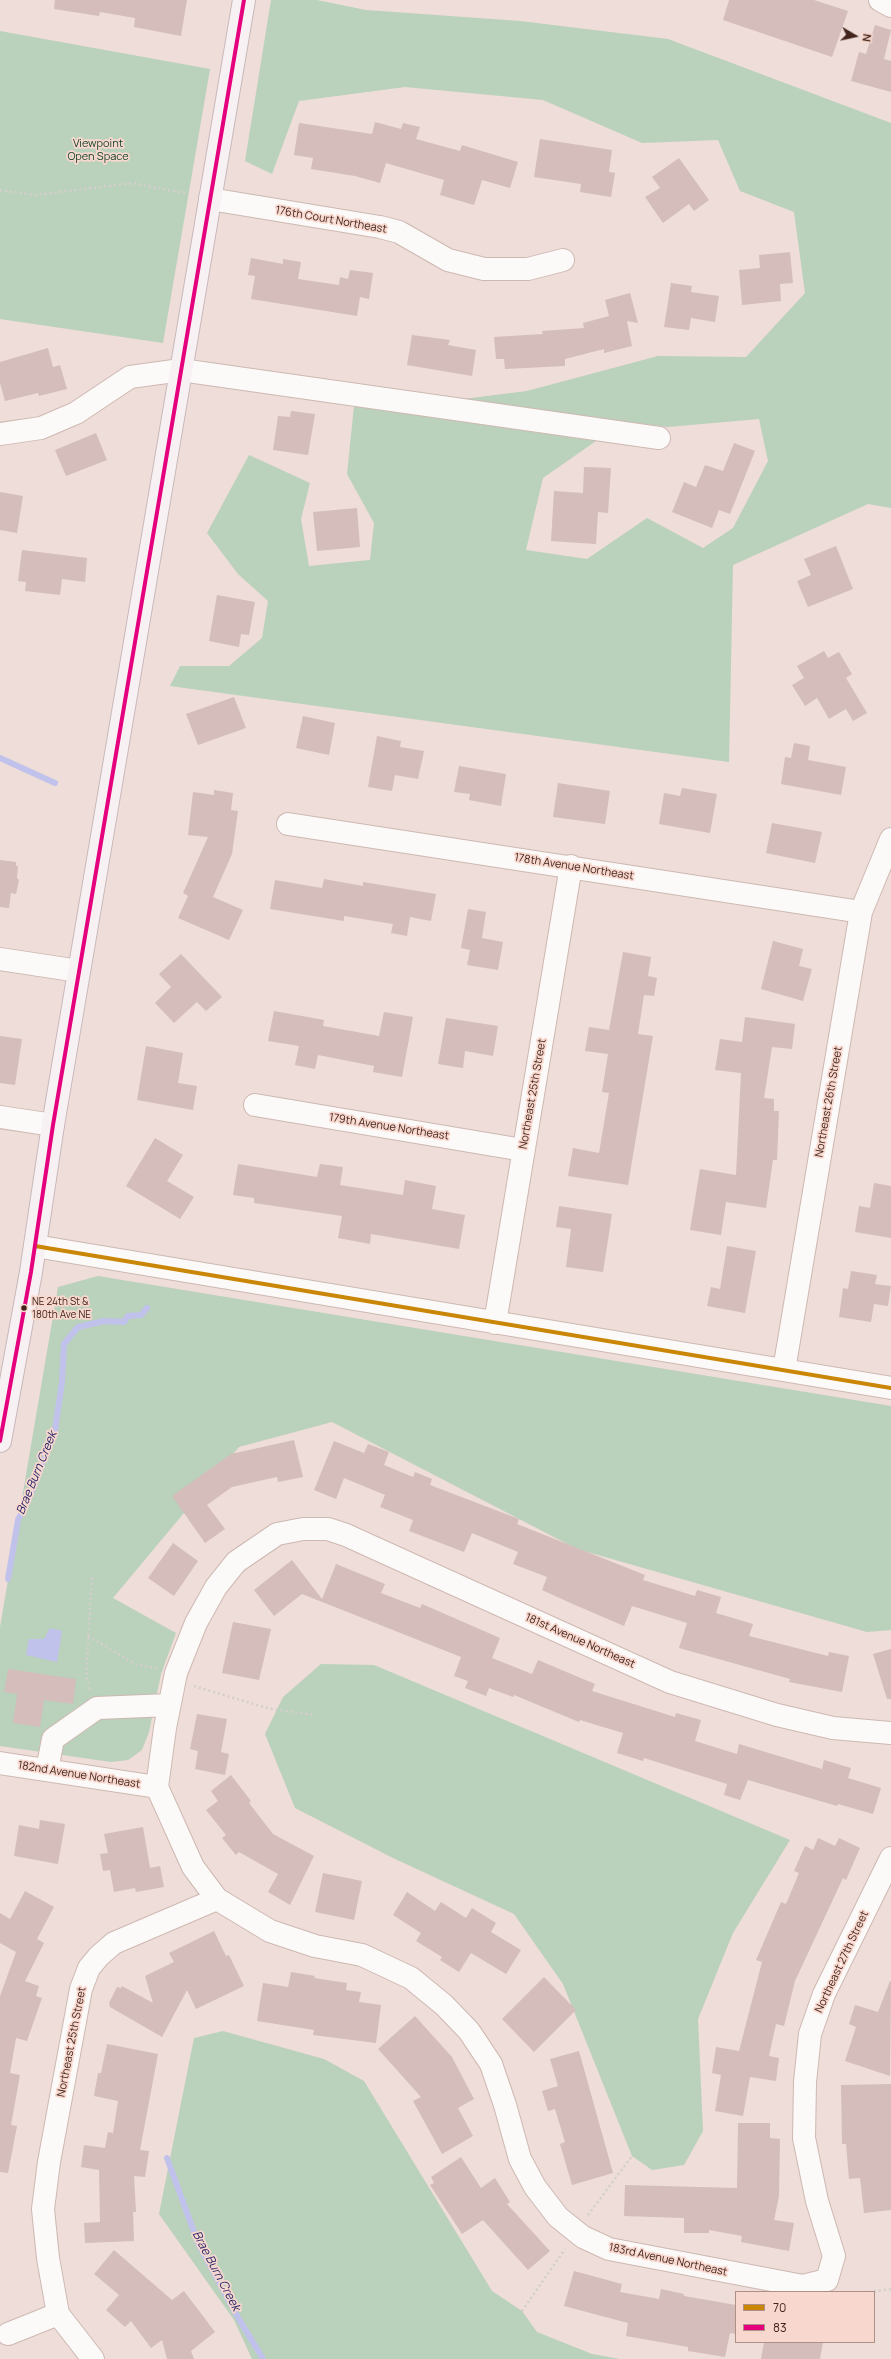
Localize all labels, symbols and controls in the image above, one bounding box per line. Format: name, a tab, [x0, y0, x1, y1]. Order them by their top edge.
north arrow	[835, 16, 875, 56]
text: N	[859, 33, 875, 43]
park label: Viewpoint Open Space	[67, 137, 129, 163]
street label: 176th Court Northeast	[274, 204, 388, 236]
street label: 178th Avenue Northeast	[513, 851, 635, 883]
street label: Northeast 25th Street	[517, 1038, 549, 1150]
street label: Northeast 26th Street	[813, 1046, 845, 1158]
street label: 179th Avenue Northeast	[328, 1111, 450, 1143]
place label: NE 24th St & 180th Ave NE	[32, 1296, 91, 1320]
marker: NE 24th St & 180th Ave NE	[19, 1303, 29, 1313]
water label: Brae Burn Creek	[14, 1429, 60, 1517]
street label: 181st Avenue Northeast	[523, 1611, 637, 1671]
street label: 182nd Avenue Northeast	[17, 1759, 141, 1791]
street label: Northeast 27th Street	[813, 1909, 871, 2015]
street label: Northeast 25th Street	[55, 1986, 89, 2098]
water label: Brae Burn Creek	[189, 2228, 243, 2314]
street label: 183rd Avenue Northeast	[608, 2241, 728, 2279]
legend	[735, 2291, 875, 2343]
text: 70	[773, 2299, 786, 2316]
text: 83	[773, 2319, 787, 2336]

